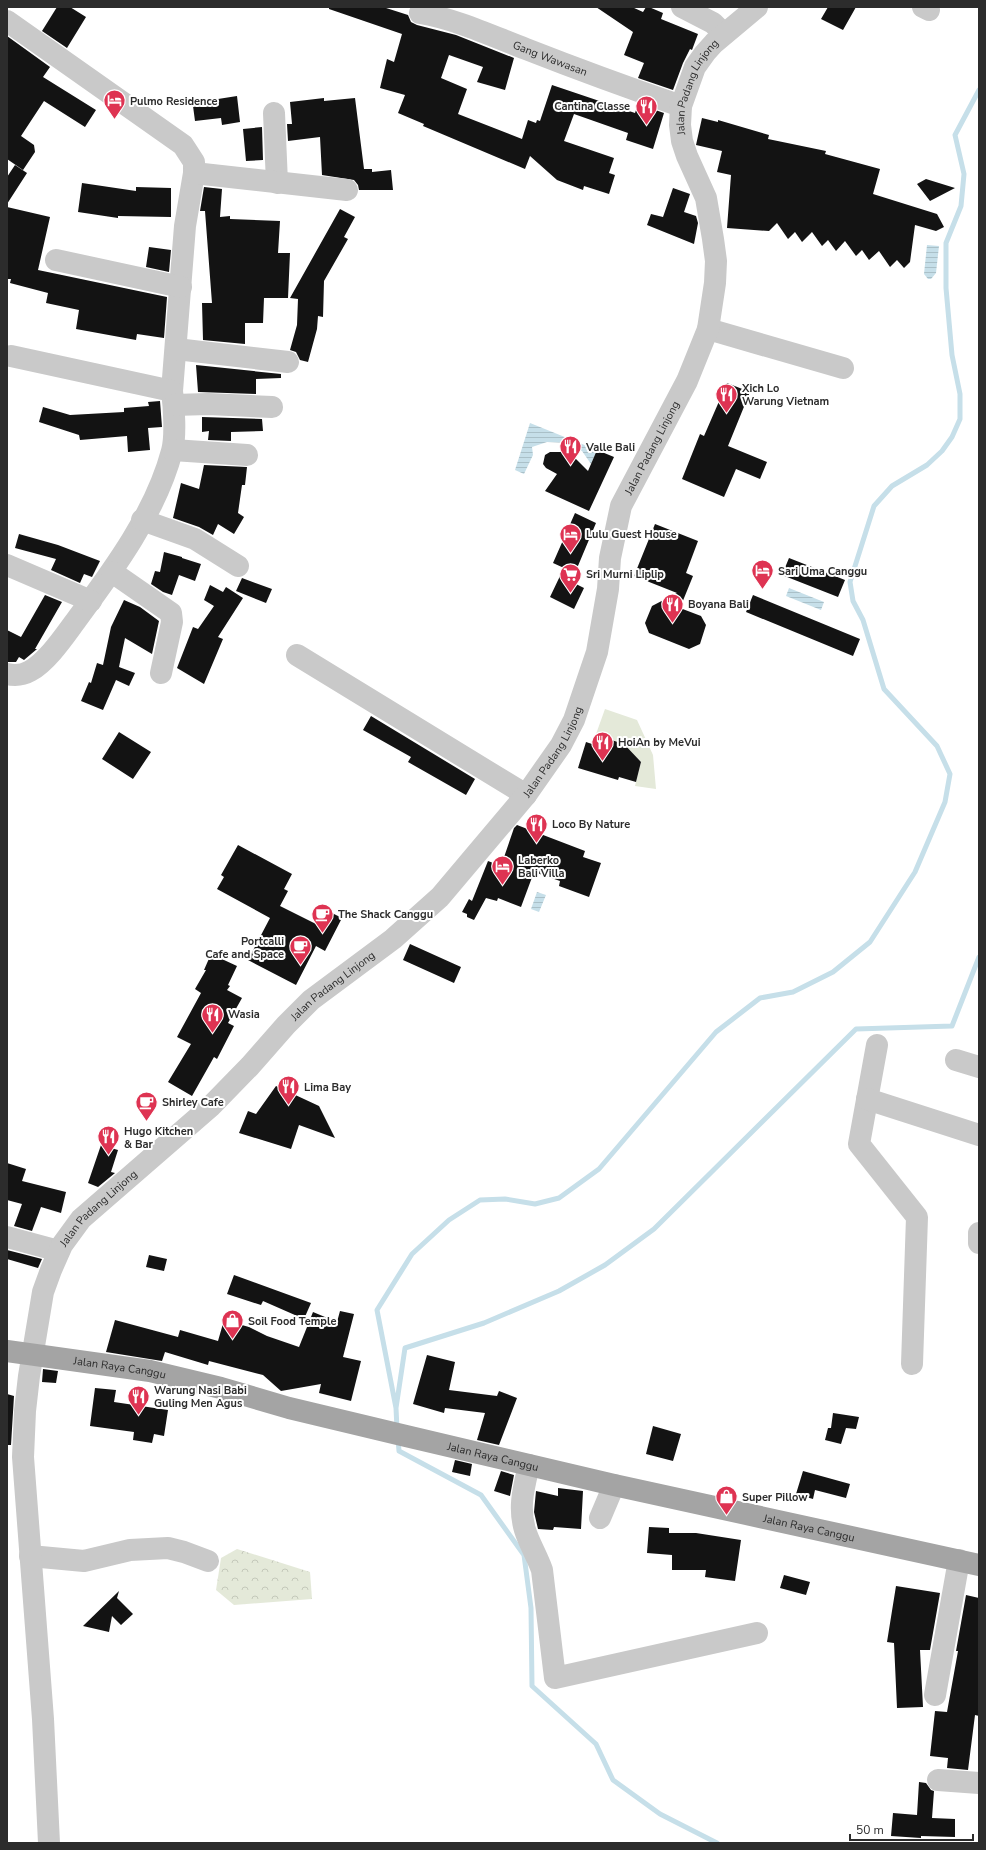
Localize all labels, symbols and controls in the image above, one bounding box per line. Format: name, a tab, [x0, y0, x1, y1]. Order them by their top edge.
street label: Jalan Padang Linjong	[672, 36, 722, 137]
street label: Gang Wawasan	[511, 37, 590, 79]
hotel icon: Pulmo Residence	[101, 88, 127, 121]
restaurant icon: Cantina Classe	[633, 93, 659, 126]
place label: Pulmo Residence	[130, 94, 218, 109]
place label: Cantina Classe	[554, 99, 630, 114]
restaurant icon: Xich Lo Warung Vietnam	[714, 381, 740, 414]
place label: Xich Lo Warung Vietnam	[741, 381, 829, 409]
street label: Jalan Padang Linjong	[620, 398, 683, 498]
restaurant icon: Valle Bali	[557, 434, 583, 467]
place label: Valle Bali	[585, 440, 635, 455]
hotel icon: Lulu Guest House	[557, 521, 583, 554]
place label: Lulu Guest House	[586, 527, 677, 542]
hotel icon: Sari Uma Canggu	[750, 558, 776, 591]
supermarket icon: Sri Murni Liplip	[557, 561, 583, 594]
place label: Sari Uma Canggu	[778, 564, 867, 579]
place label: Sri Murni Liplip	[586, 567, 664, 582]
restaurant icon: Boyana Bali	[660, 591, 686, 624]
place label: Boyana Bali	[688, 597, 749, 612]
street label: Jalan Padang Linjong	[519, 704, 586, 801]
restaurant icon: HoiAn by MeVui	[589, 729, 615, 762]
place label: HoiAn by MeVui	[618, 735, 701, 750]
restaurant icon: Loco By Nature	[524, 811, 550, 844]
place label: Loco By Nature	[552, 817, 630, 832]
hotel icon: Laberko Bali Villa	[490, 853, 516, 886]
place label: Laberko Bali Villa	[518, 853, 565, 881]
cafe icon: The Shack Canggu	[310, 901, 336, 934]
place label: The Shack Canggu	[338, 907, 433, 922]
place label: Portcalli Cafe and Space	[205, 934, 284, 962]
cafe icon: Portcalli Cafe and Space	[287, 934, 313, 967]
street label: Jalan Padang Linjong	[286, 948, 378, 1025]
restaurant icon: Wasia	[199, 1001, 225, 1034]
place label: Wasia	[228, 1007, 260, 1022]
restaurant icon: Lima Bay	[276, 1074, 302, 1107]
place label: Lima Bay	[304, 1080, 351, 1095]
cafe icon: Shirley Cafe	[134, 1089, 160, 1122]
place label: Shirley Cafe	[162, 1095, 224, 1110]
restaurant icon: Hugo Kitchen & Bar	[95, 1124, 121, 1157]
place label: Hugo Kitchen & Bar	[124, 1124, 193, 1152]
street label: Jalan Padang Linjong	[55, 1166, 140, 1250]
shop icon: Soil Food Temple	[220, 1308, 246, 1341]
place label: Soil Food Temple	[248, 1314, 336, 1329]
street label: Jalan Raya Canggu	[72, 1353, 168, 1382]
restaurant icon: Warung Nasi Babi Guling Men Agus	[125, 1383, 151, 1416]
place label: Warung Nasi Babi Guling Men Agus	[154, 1383, 247, 1411]
street label: Jalan Raya Canggu	[445, 1438, 540, 1475]
shop icon: Super Pillow	[713, 1484, 739, 1517]
place label: Super Pillow	[742, 1490, 808, 1505]
street label: Jalan Raya Canggu	[761, 1510, 856, 1545]
scale bar	[850, 1816, 973, 1842]
text: 50 m	[856, 1822, 884, 1838]

